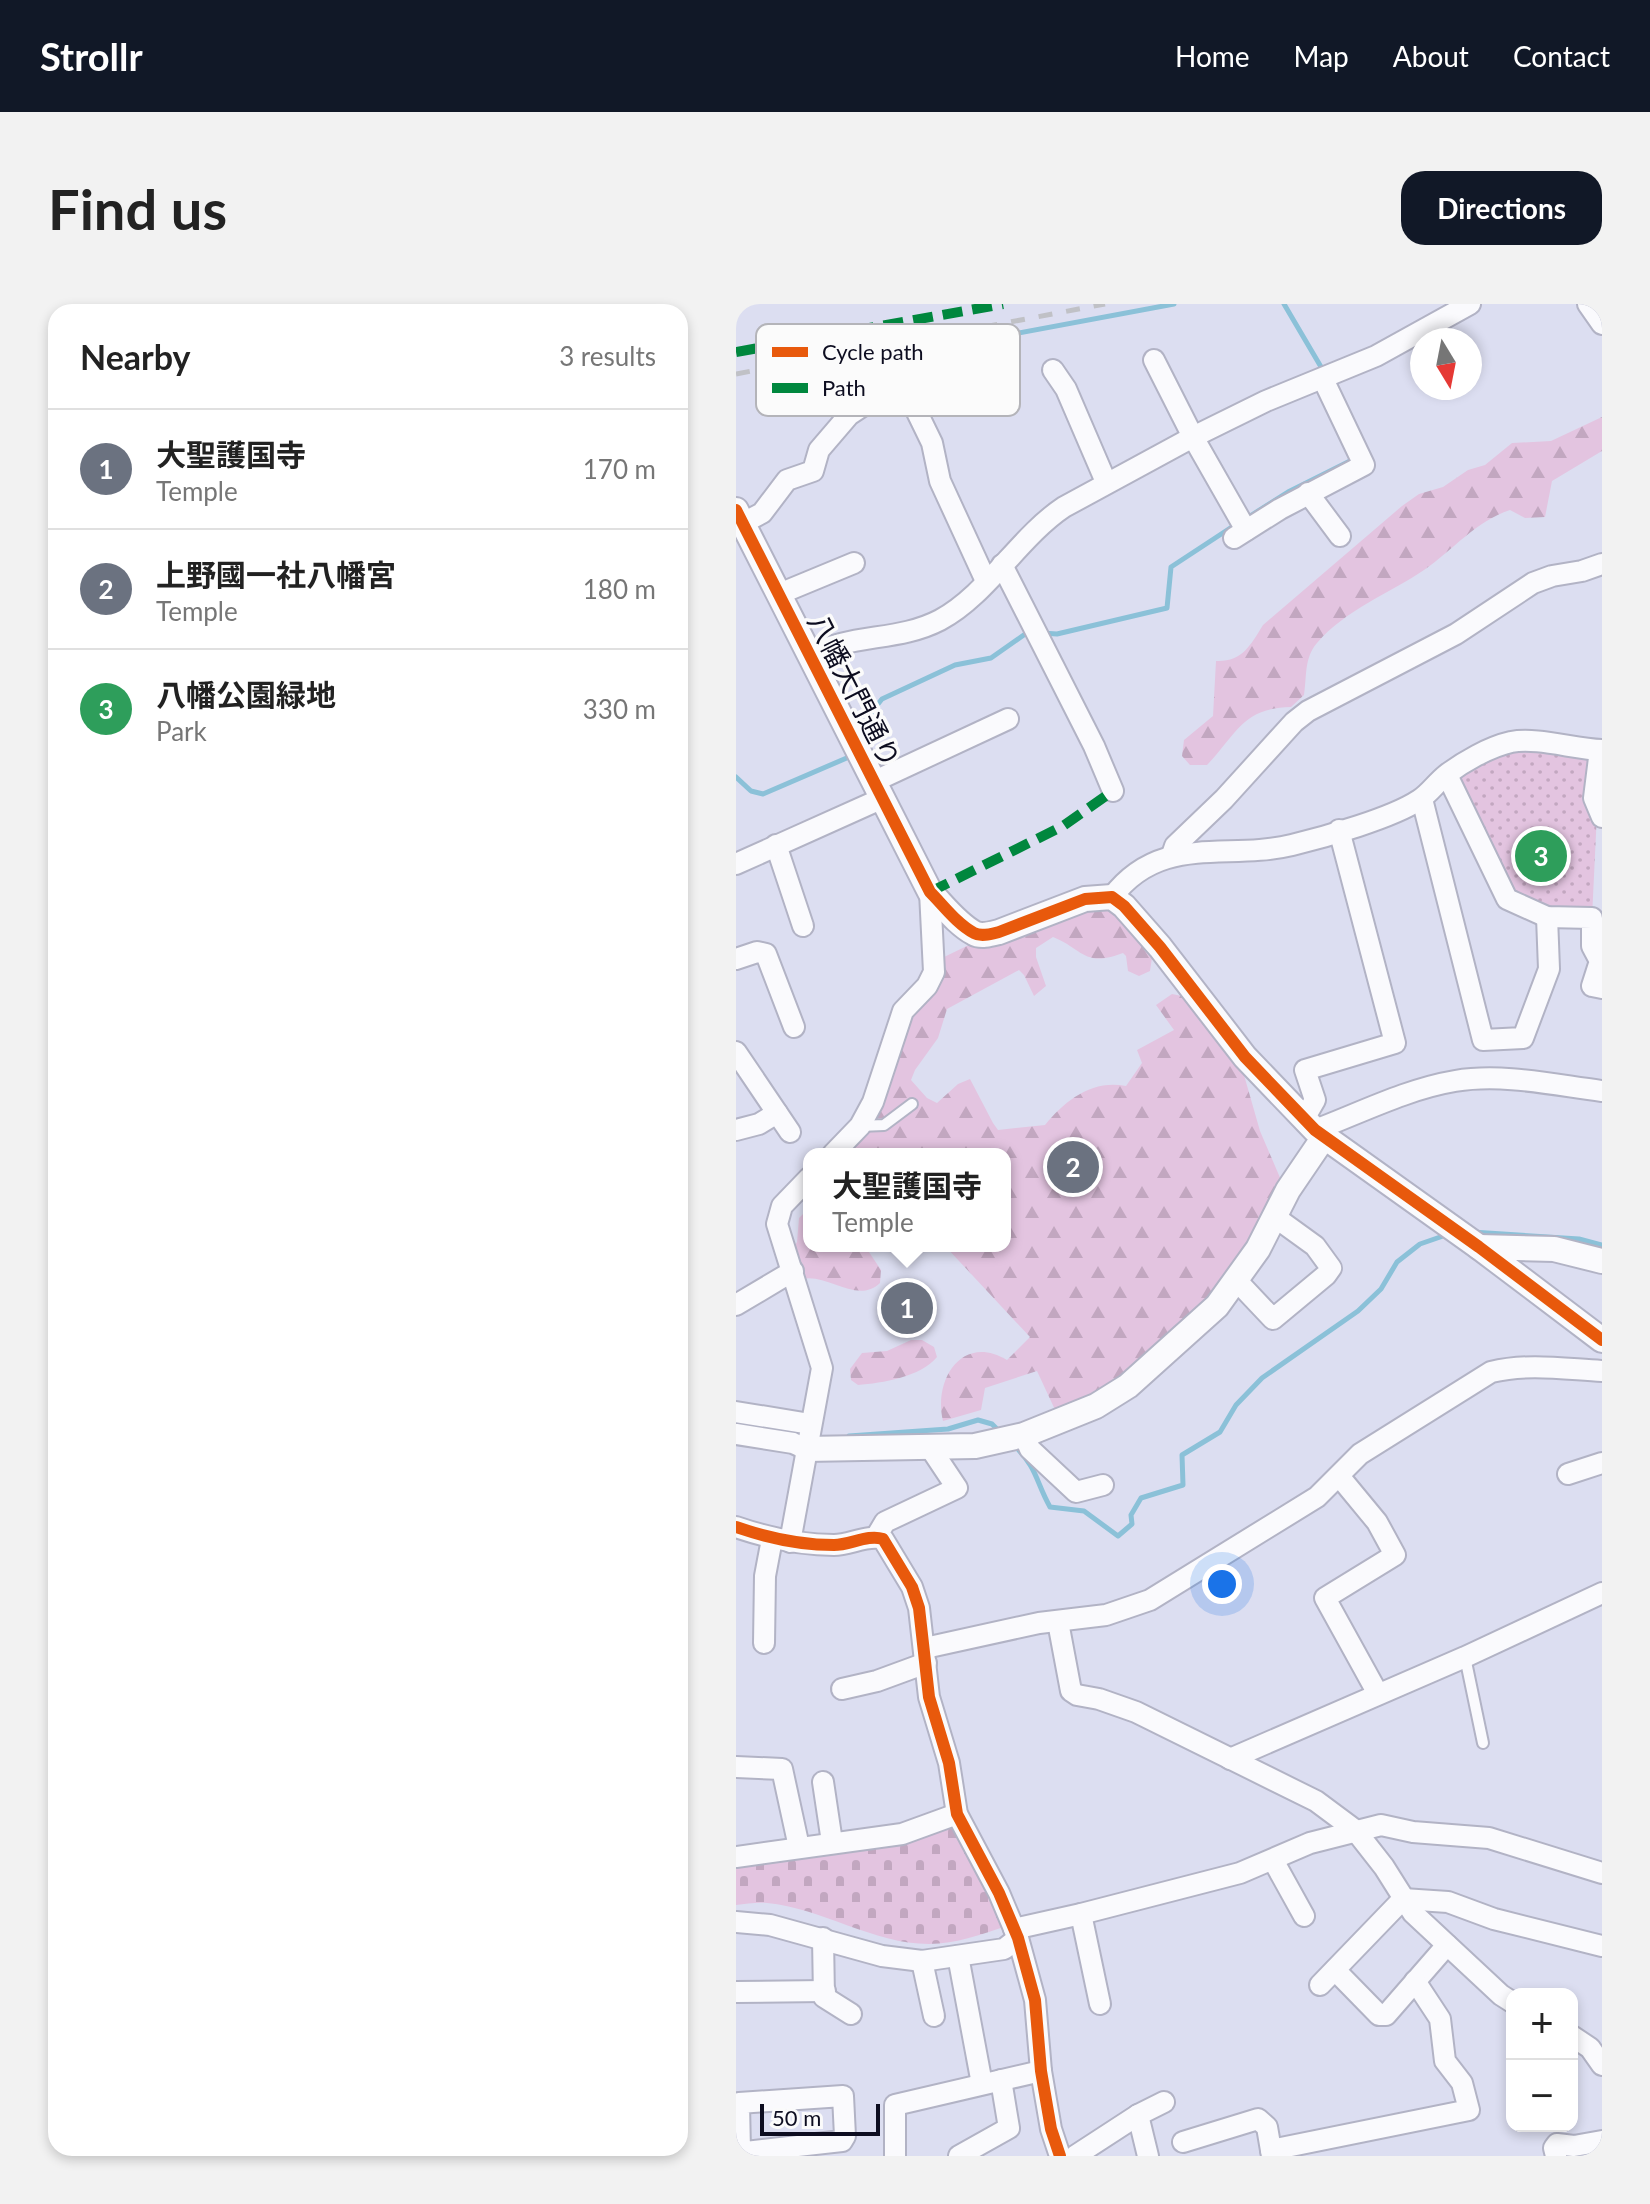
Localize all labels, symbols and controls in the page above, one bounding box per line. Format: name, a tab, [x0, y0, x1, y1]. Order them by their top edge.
text: Strollr	[40, 33, 143, 79]
text: Home	[1175, 39, 1250, 73]
text: Map	[1294, 39, 1349, 73]
text: About	[1393, 39, 1469, 73]
text: Contact	[1513, 39, 1610, 73]
button: Directions	[1401, 171, 1602, 245]
text: Find us	[48, 175, 227, 242]
legend	[756, 324, 1020, 416]
north arrow	[1410, 328, 1482, 400]
text: Nearby	[80, 336, 191, 377]
text: Cycle path	[822, 338, 924, 365]
text: 3 results	[559, 340, 656, 372]
text: Path	[822, 374, 866, 401]
text: 大聖護国寺	[156, 436, 306, 472]
text: 1	[98, 453, 114, 485]
text: 170 m	[583, 453, 656, 485]
text: Temple	[156, 475, 238, 507]
text: 上野國一社八幡宮	[156, 556, 396, 592]
text: 2	[98, 573, 114, 605]
text: 180 m	[583, 573, 656, 605]
text: Temple	[156, 595, 238, 627]
street label: 八幡大門通り	[802, 607, 908, 773]
text: 八幡公園緑地	[156, 676, 336, 712]
text: 3	[98, 693, 114, 725]
text: 330 m	[583, 693, 656, 725]
text: Park	[156, 715, 207, 747]
pin: 3	[1515, 826, 1567, 886]
pin: 2	[1047, 1137, 1099, 1197]
popup	[803, 1148, 1011, 1252]
text: 大聖護国寺	[832, 1167, 982, 1203]
text: Temple	[832, 1206, 914, 1238]
pin: 1	[881, 1278, 933, 1338]
your location	[1202, 1564, 1242, 1604]
map controls	[1506, 1988, 1578, 2132]
button: +	[1506, 1988, 1578, 2060]
button: −	[1506, 2060, 1578, 2132]
scale bar	[760, 2100, 880, 2136]
text: 50 m	[772, 2104, 821, 2131]

